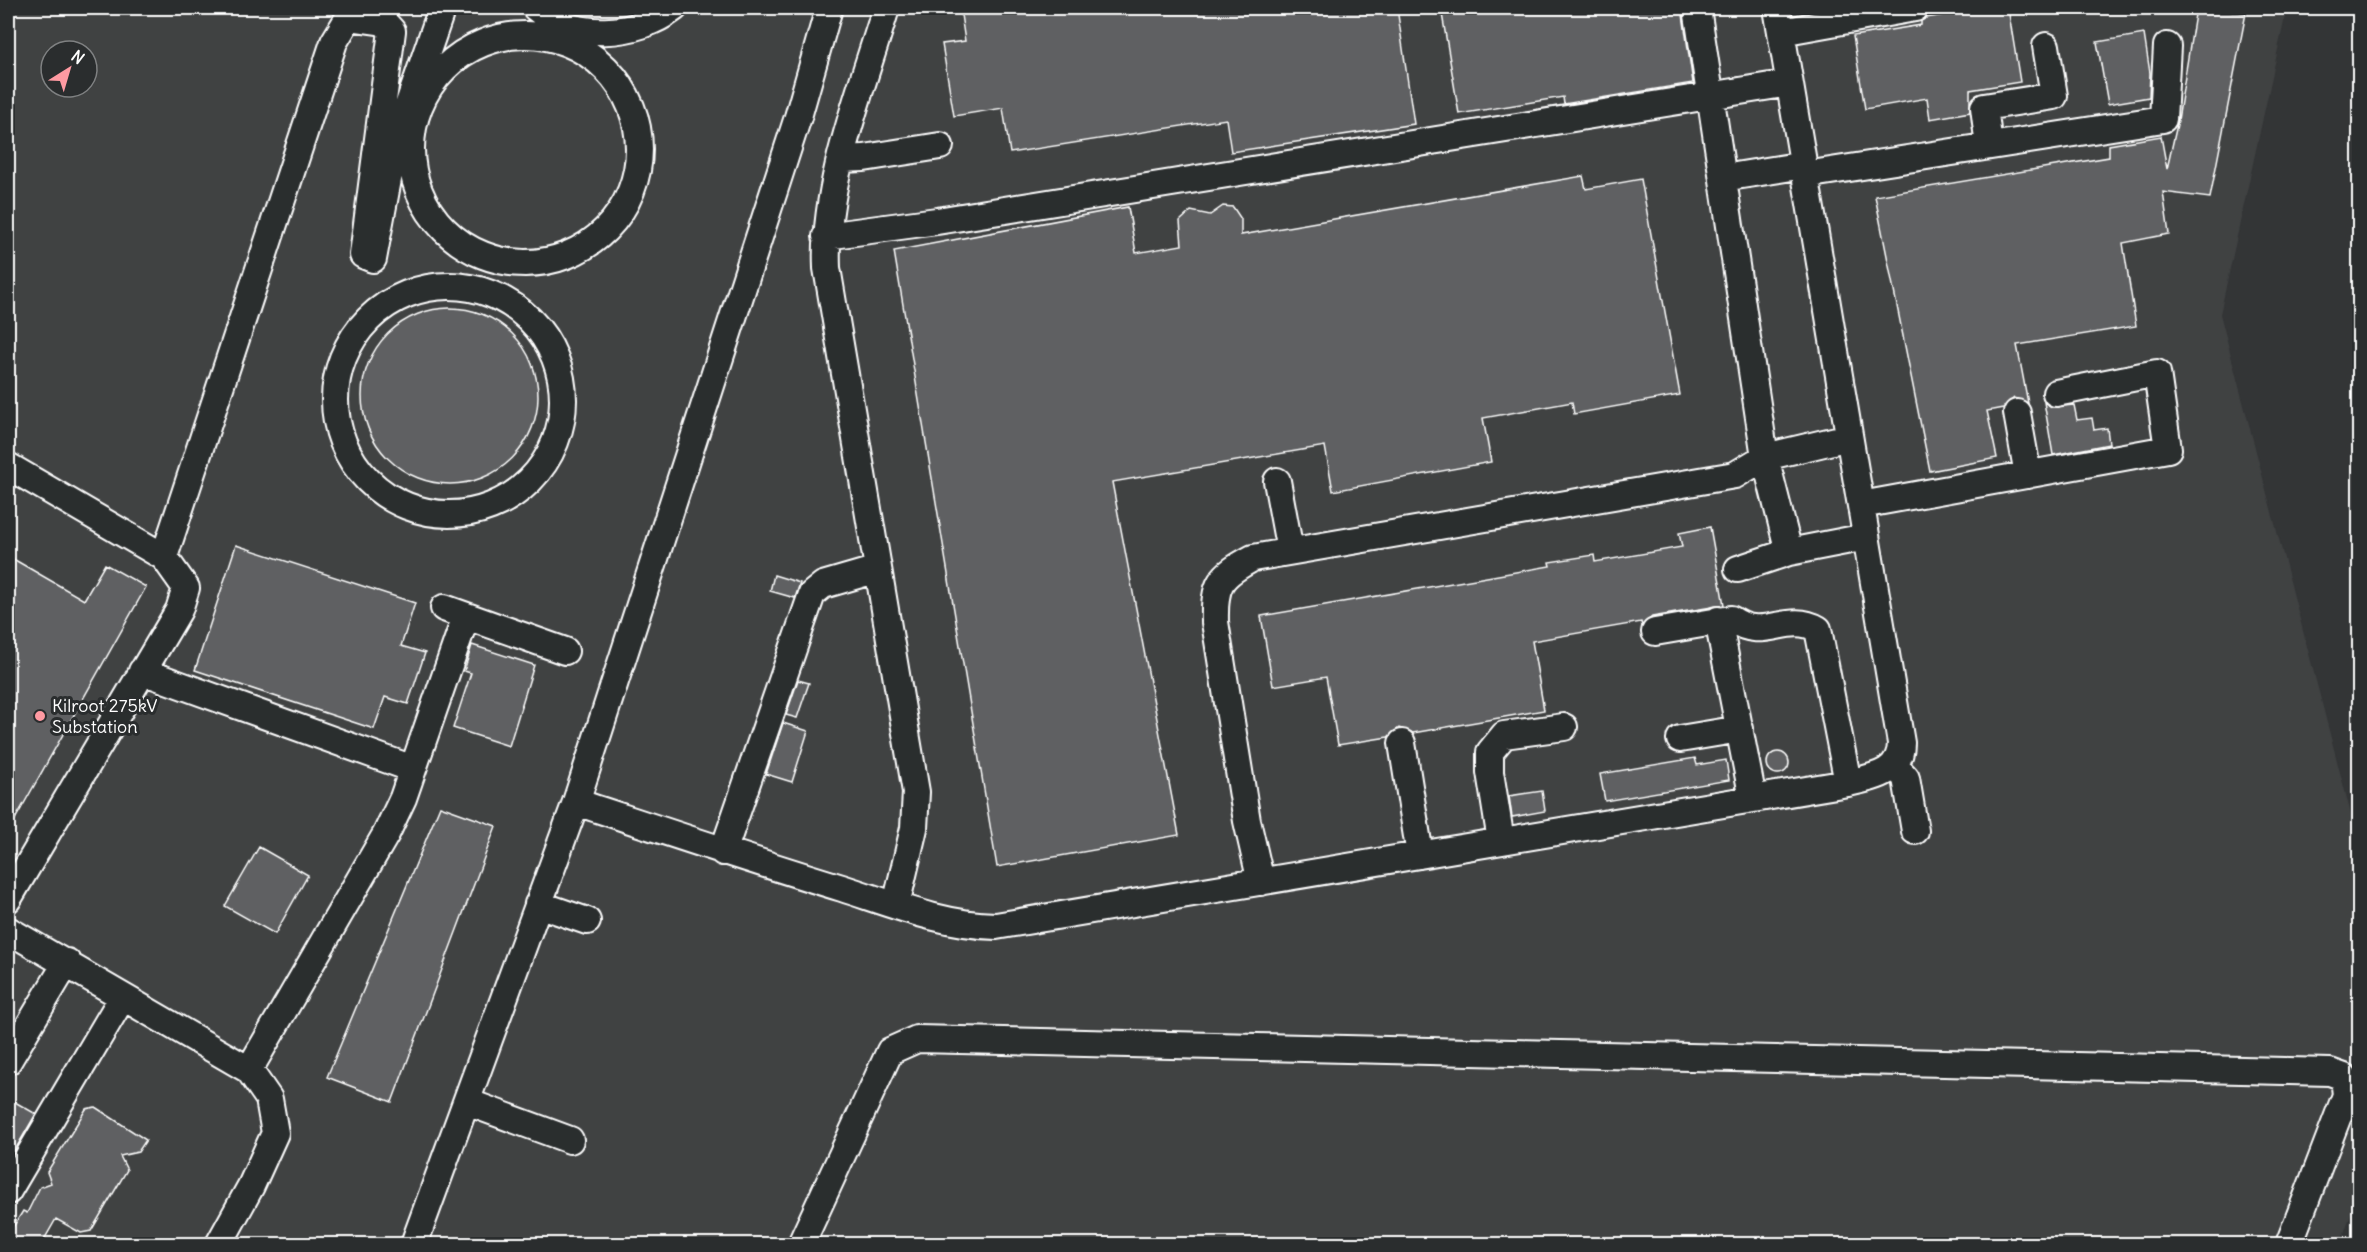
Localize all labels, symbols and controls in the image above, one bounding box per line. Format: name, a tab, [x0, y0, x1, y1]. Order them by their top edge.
north arrow	[39, 39, 99, 99]
text: N	[68, 46, 88, 68]
place label: Kilroot 275kV Substation	[52, 694, 158, 738]
marker: Kilroot 275kV Substation	[33, 709, 47, 723]

